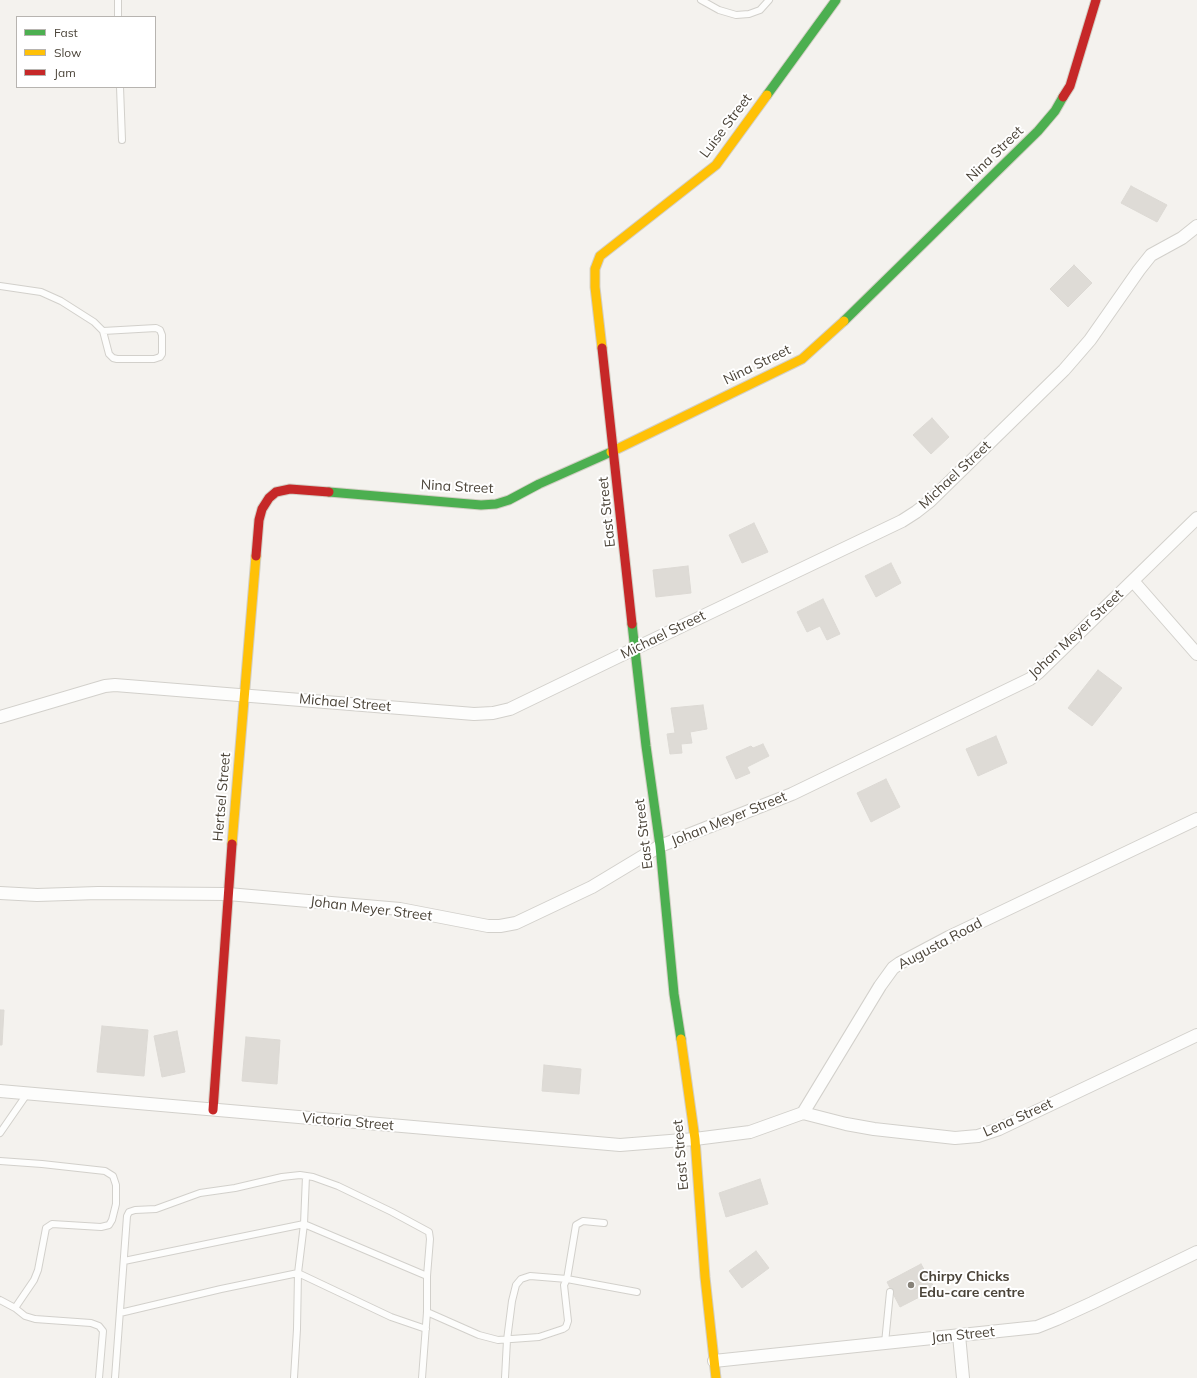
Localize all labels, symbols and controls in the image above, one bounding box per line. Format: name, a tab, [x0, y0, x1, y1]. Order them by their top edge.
legend	[16, 16, 156, 88]
text: Fast	[54, 25, 78, 40]
text: Slow	[54, 45, 82, 60]
text: Jam	[54, 65, 76, 80]
street label: Luise Street	[696, 91, 756, 161]
street label: Nina Street	[963, 123, 1027, 185]
street label: Nina Street	[721, 342, 793, 388]
street label: Michael Street	[916, 437, 994, 513]
street label: East Street	[595, 476, 619, 548]
street label: Nina Street	[420, 477, 494, 497]
street label: Johan Meyer Street	[1025, 586, 1127, 682]
street label: Michael Street	[618, 607, 708, 663]
street label: Michael Street	[298, 691, 392, 715]
street label: Hertsel Street	[210, 752, 234, 842]
street label: Johan Meyer Street	[669, 788, 789, 850]
street label: East Street	[631, 798, 657, 870]
street label: Johan Meyer Street	[309, 893, 433, 925]
street label: Augusta Road	[895, 915, 985, 973]
street label: Lena Street	[981, 1095, 1055, 1141]
street label: Victoria Street	[301, 1110, 395, 1134]
street label: East Street	[670, 1119, 692, 1191]
place label: Chirpy Chicks Edu-care centre	[919, 1269, 1025, 1302]
marker: Chirpy Chicks Edu-care centre	[906, 1280, 916, 1290]
street label: Jan Street	[931, 1323, 995, 1347]

